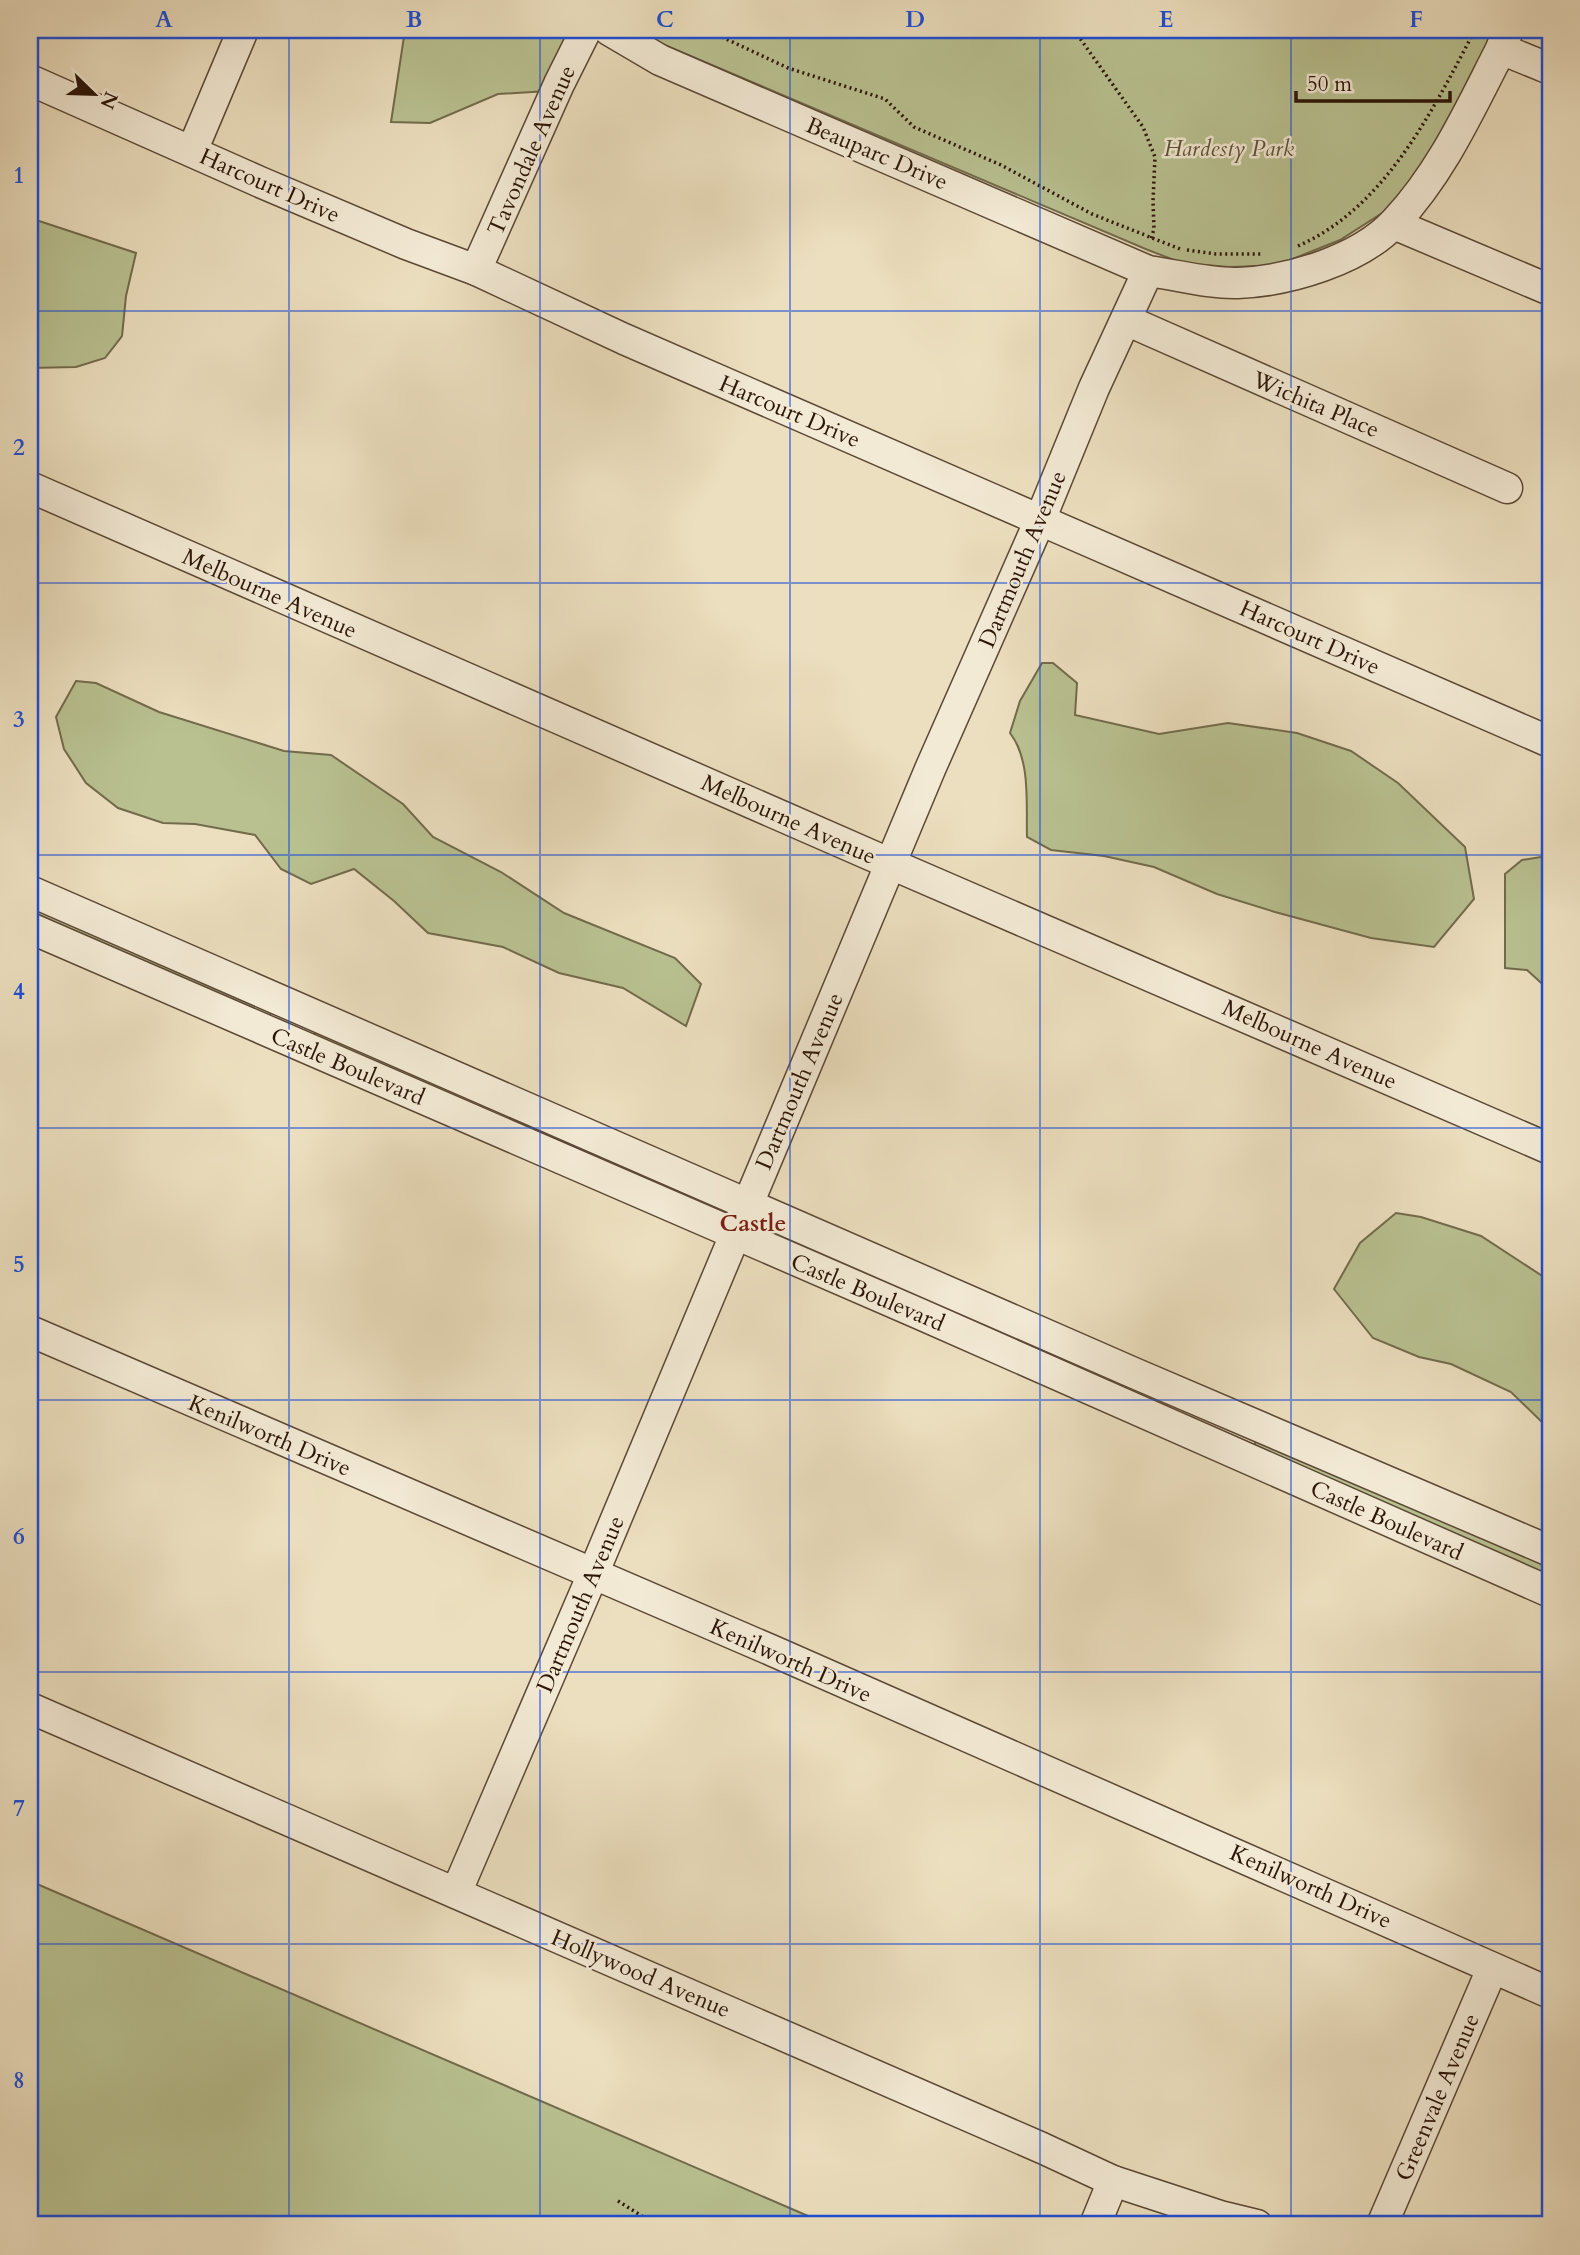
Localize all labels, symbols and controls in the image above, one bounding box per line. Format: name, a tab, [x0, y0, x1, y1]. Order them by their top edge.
text: A	[155, 4, 173, 35]
text: B	[406, 4, 422, 35]
text: C	[656, 4, 674, 35]
text: D	[905, 4, 925, 35]
text: E	[1159, 4, 1173, 35]
text: F	[1409, 4, 1423, 35]
north arrow	[60, 60, 130, 130]
street label: Tavondale Avenue	[480, 60, 583, 240]
scale bar	[1296, 60, 1450, 104]
text: 50 m	[1307, 70, 1352, 99]
text: N	[93, 88, 124, 113]
street label: Beauparc Drive	[801, 110, 953, 197]
park label: Hardesty Park	[1164, 133, 1295, 164]
street label: Harcourt Drive	[195, 141, 345, 230]
text: 1	[13, 160, 25, 191]
street label: Wichita Place	[1247, 363, 1384, 445]
street label: Harcourt Drive	[714, 368, 865, 455]
text: 2	[13, 432, 25, 463]
street label: Dartmouth Avenue	[971, 466, 1074, 652]
street label: Melbourne Avenue	[178, 541, 362, 646]
street label: Harcourt Drive	[1235, 593, 1385, 682]
text: 3	[13, 704, 25, 735]
street label: Melbourne Avenue	[697, 767, 881, 872]
text: 4	[13, 976, 25, 1007]
street label: Dartmouth Avenue	[748, 988, 851, 1174]
street label: Melbourne Avenue	[1218, 992, 1402, 1097]
street label: Castle Boulevard	[266, 1020, 430, 1113]
district label: Castle	[720, 1207, 786, 1240]
street label: Castle Boulevard	[786, 1246, 950, 1339]
text: 5	[13, 1249, 25, 1280]
street label: Kenilworth Drive	[184, 1387, 356, 1484]
street label: Castle Boulevard	[1306, 1473, 1469, 1568]
street label: Dartmouth Avenue	[529, 1511, 632, 1697]
text: 6	[13, 1521, 25, 1552]
street label: Kenilworth Drive	[705, 1611, 877, 1710]
text: 7	[13, 1793, 25, 1824]
street label: Kenilworth Drive	[1225, 1837, 1397, 1936]
street label: Hollywood Avenue	[546, 1922, 735, 2025]
street label: Greenvale Avenue	[1388, 2009, 1487, 2186]
text: 8	[13, 2065, 25, 2096]

